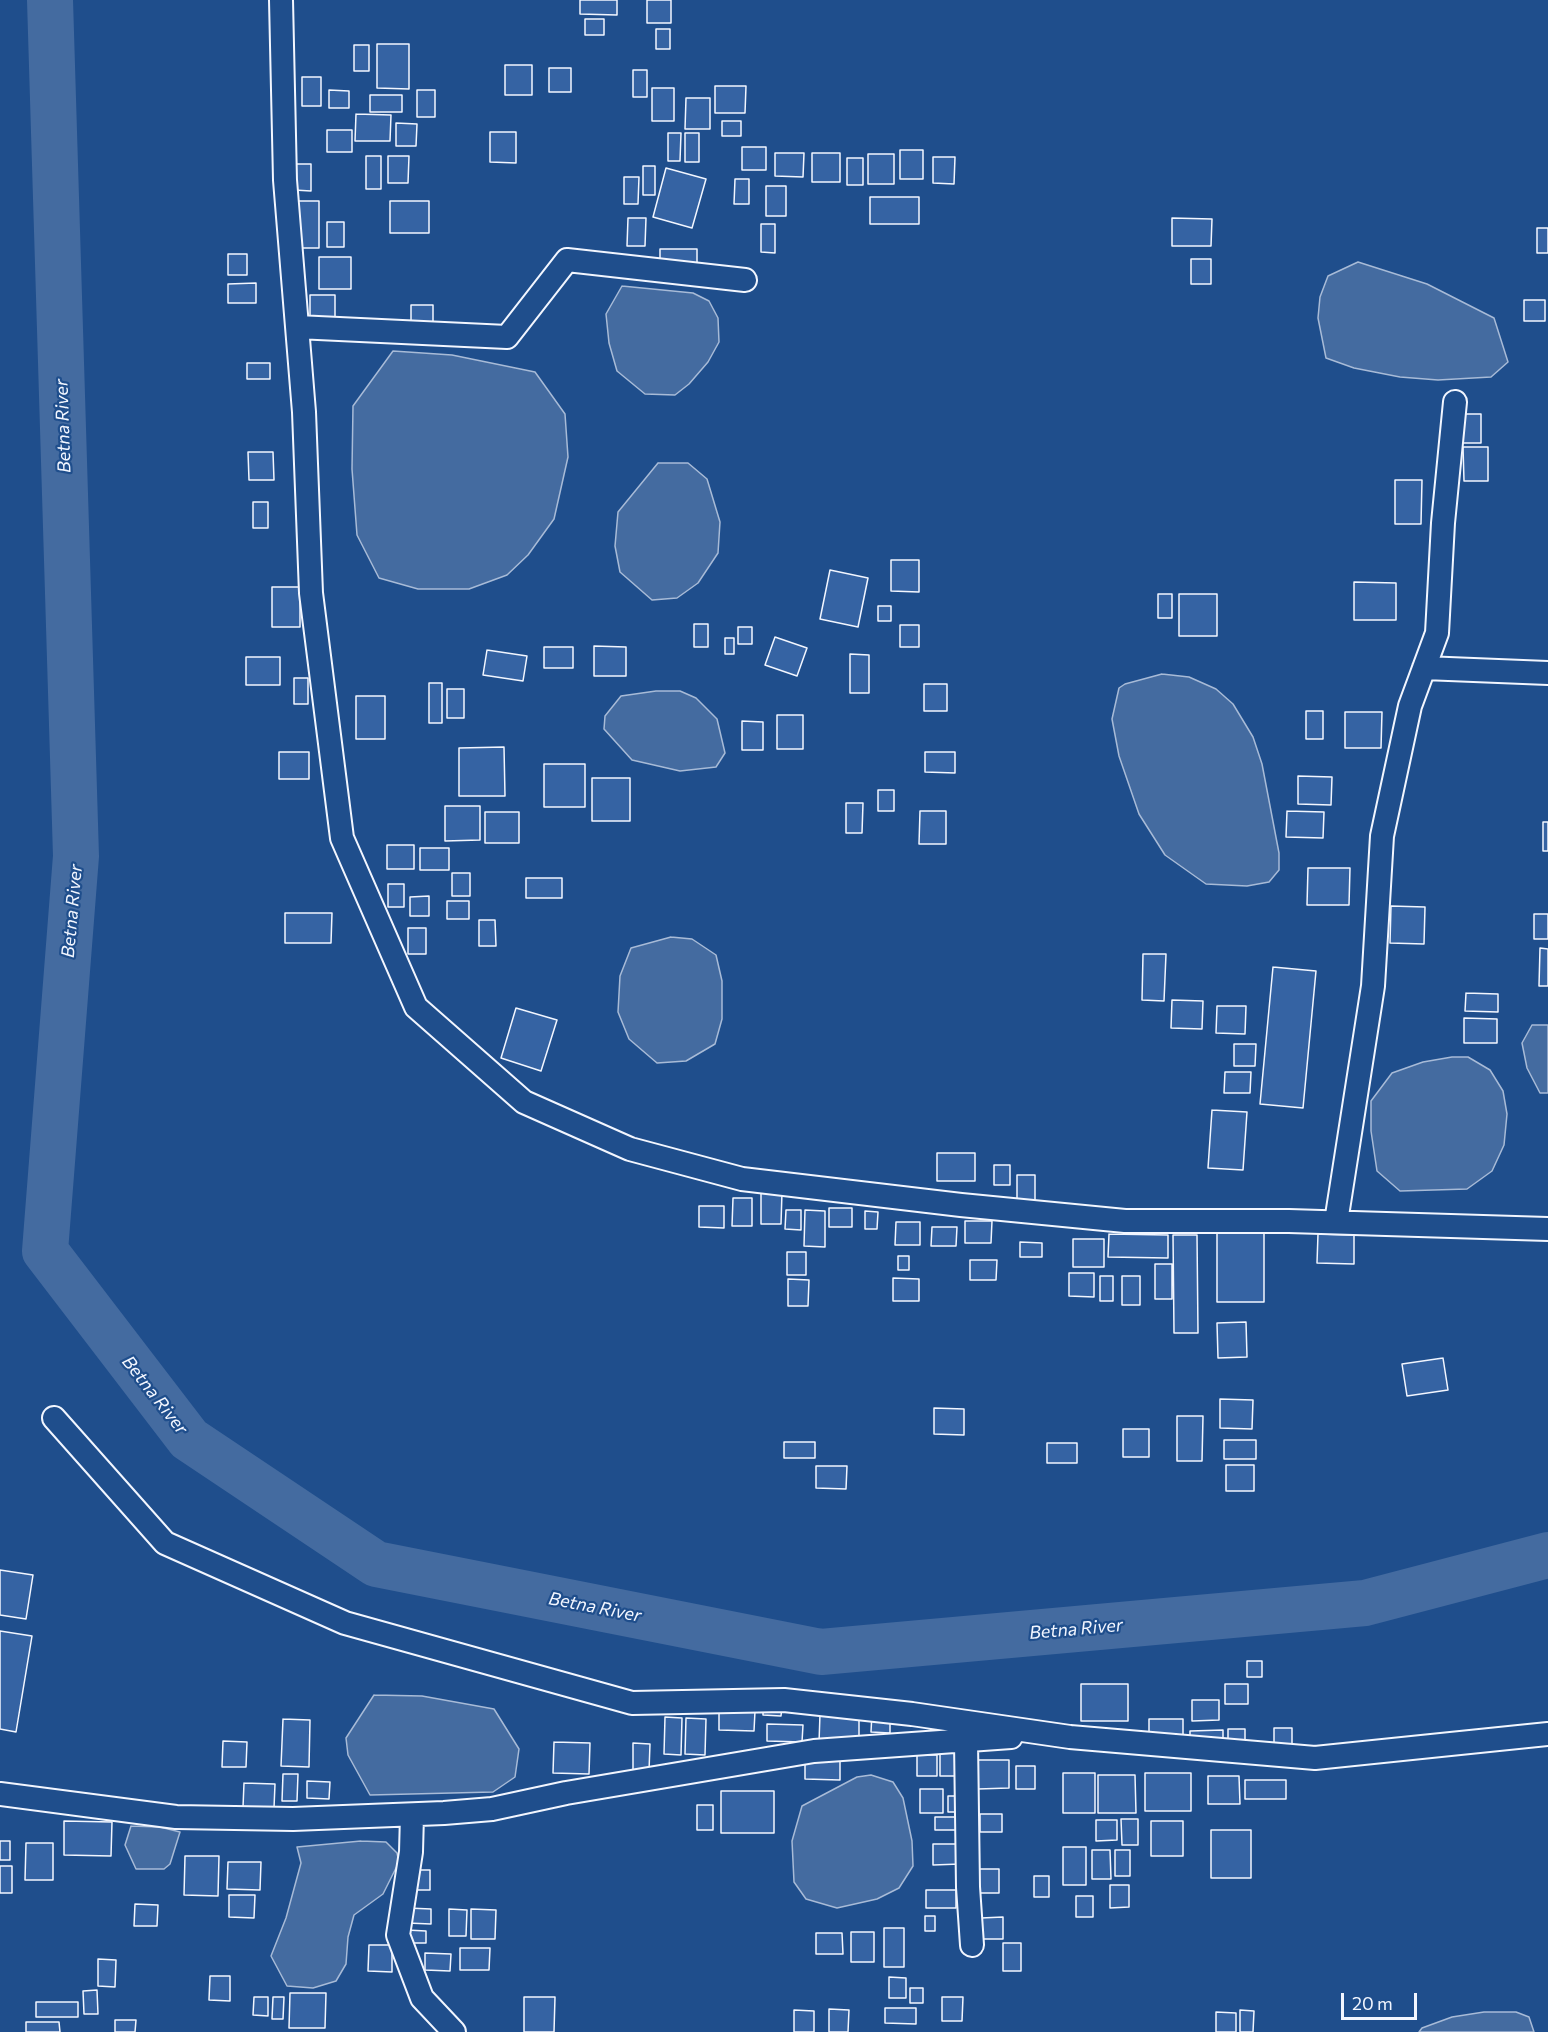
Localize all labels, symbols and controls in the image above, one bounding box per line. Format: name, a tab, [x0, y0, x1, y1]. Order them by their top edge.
water label: Betna River	[51, 379, 75, 473]
water label: Betna River	[57, 863, 87, 959]
water label: Betna River	[118, 1351, 192, 1439]
water label: Betna River	[547, 1587, 643, 1627]
water label: Betna River	[1028, 1614, 1124, 1644]
scale bar	[1344, 1981, 1420, 2019]
text: 20 m	[1352, 1992, 1393, 2014]

